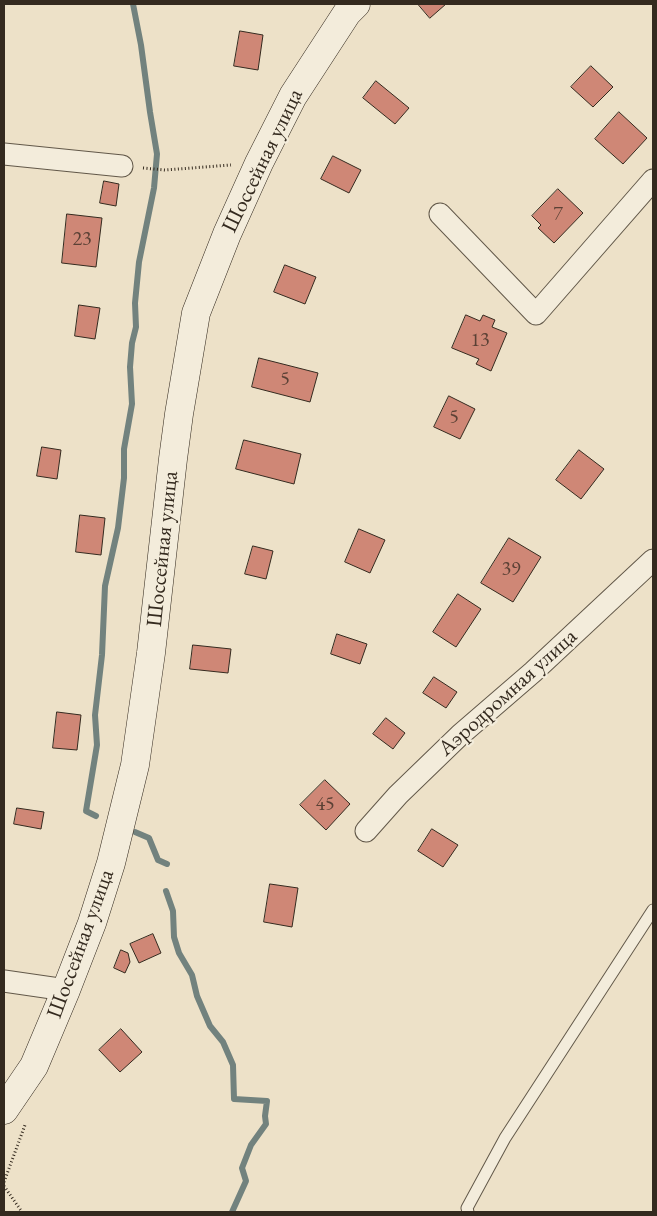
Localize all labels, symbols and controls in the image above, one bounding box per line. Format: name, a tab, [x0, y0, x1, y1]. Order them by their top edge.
street label: Шоссейная улица	[217, 85, 309, 237]
house number: 7	[553, 203, 563, 227]
house number: 23	[72, 228, 92, 252]
house number: 13	[470, 329, 490, 353]
house number: 5	[280, 368, 290, 392]
house number: 5	[449, 406, 459, 430]
street label: Шоссейная улица	[142, 470, 184, 628]
house number: 39	[501, 558, 521, 582]
street label: Аэродромная улица	[433, 624, 583, 762]
house number: 45	[315, 793, 335, 817]
street label: Шоссейная улица	[42, 866, 120, 1022]

